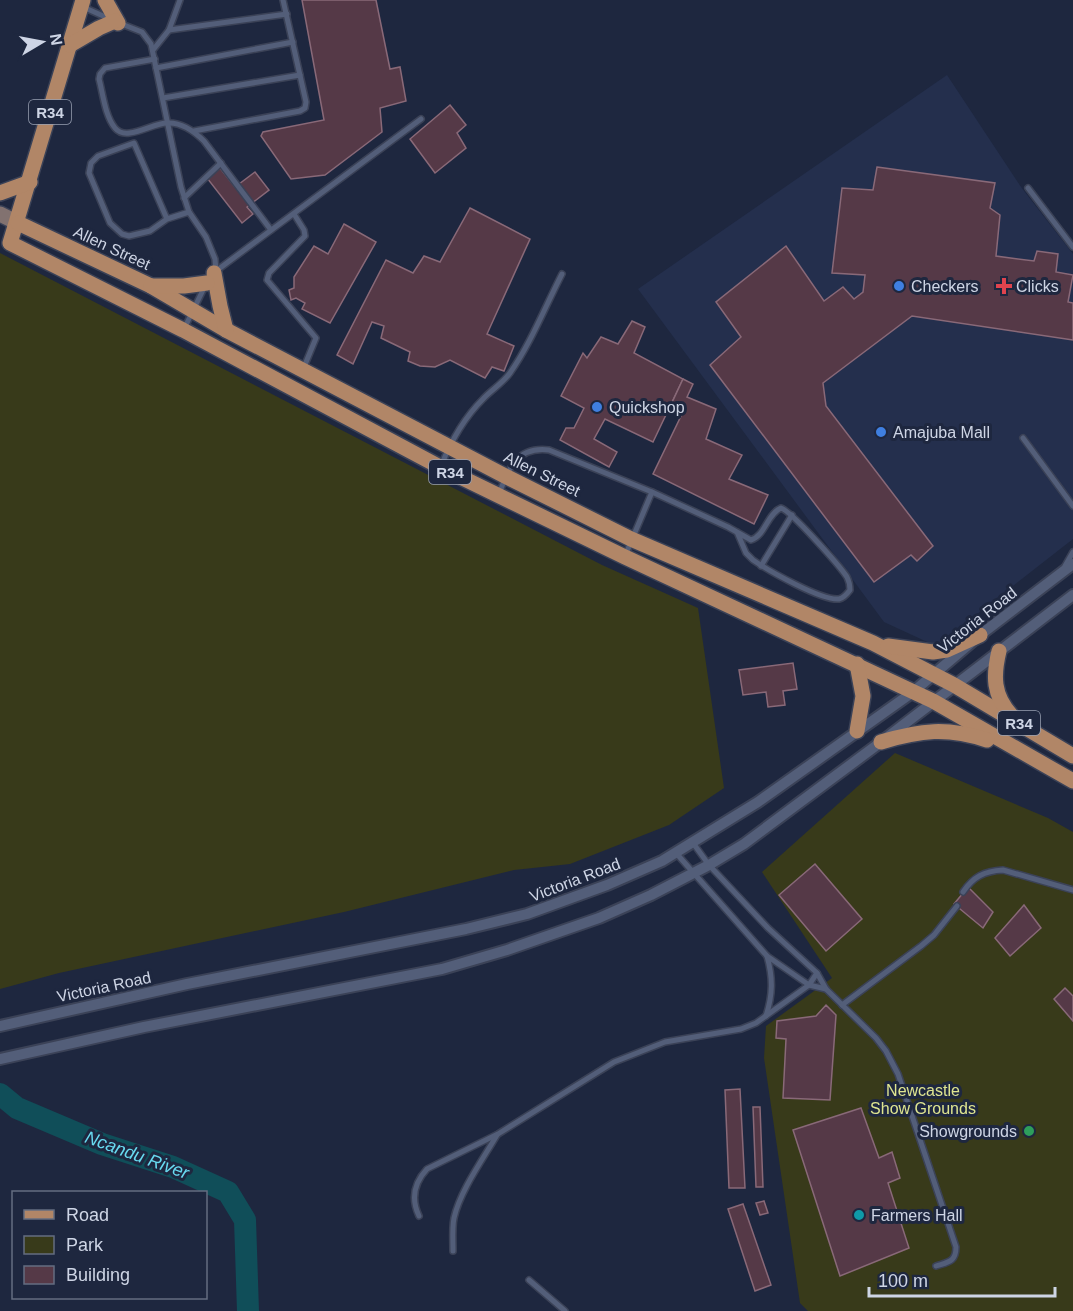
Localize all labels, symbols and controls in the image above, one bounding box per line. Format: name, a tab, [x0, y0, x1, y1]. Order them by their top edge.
north arrow	[12, 12, 72, 72]
text: N	[47, 32, 66, 47]
road number: R34	[29, 100, 71, 124]
street label: Allen Street	[71, 223, 154, 273]
place label: Checkers	[911, 278, 979, 295]
place label: Clicks	[1016, 278, 1059, 295]
marker: Checkers	[892, 279, 906, 293]
marker: Clicks	[997, 279, 1011, 293]
place label: Quickshop	[609, 399, 685, 416]
marker: Quickshop	[590, 400, 604, 414]
place label: Amajuba Mall	[893, 424, 990, 441]
marker: Amajuba Mall	[874, 425, 888, 439]
street label: Allen Street	[501, 448, 583, 500]
road number: R34	[429, 460, 471, 484]
street label: Victoria Road	[934, 584, 1020, 656]
road number: R34	[998, 711, 1040, 735]
street label: Victoria Road	[527, 855, 623, 905]
street label: Victoria Road	[55, 969, 153, 1005]
park label: Newcastle Show Grounds	[870, 1082, 976, 1117]
place label: Showgrounds	[919, 1123, 1017, 1140]
marker: Showgrounds	[1022, 1124, 1036, 1138]
water label: Ncandu River	[82, 1127, 193, 1183]
legend	[12, 1191, 207, 1299]
text: Road	[66, 1205, 109, 1225]
place label: Farmers Hall	[871, 1207, 963, 1224]
marker: Farmers Hall	[852, 1208, 866, 1222]
text: Park	[66, 1235, 104, 1255]
scale bar	[869, 1260, 1055, 1298]
text: Building	[66, 1265, 130, 1285]
text: 100 m	[878, 1271, 928, 1291]

